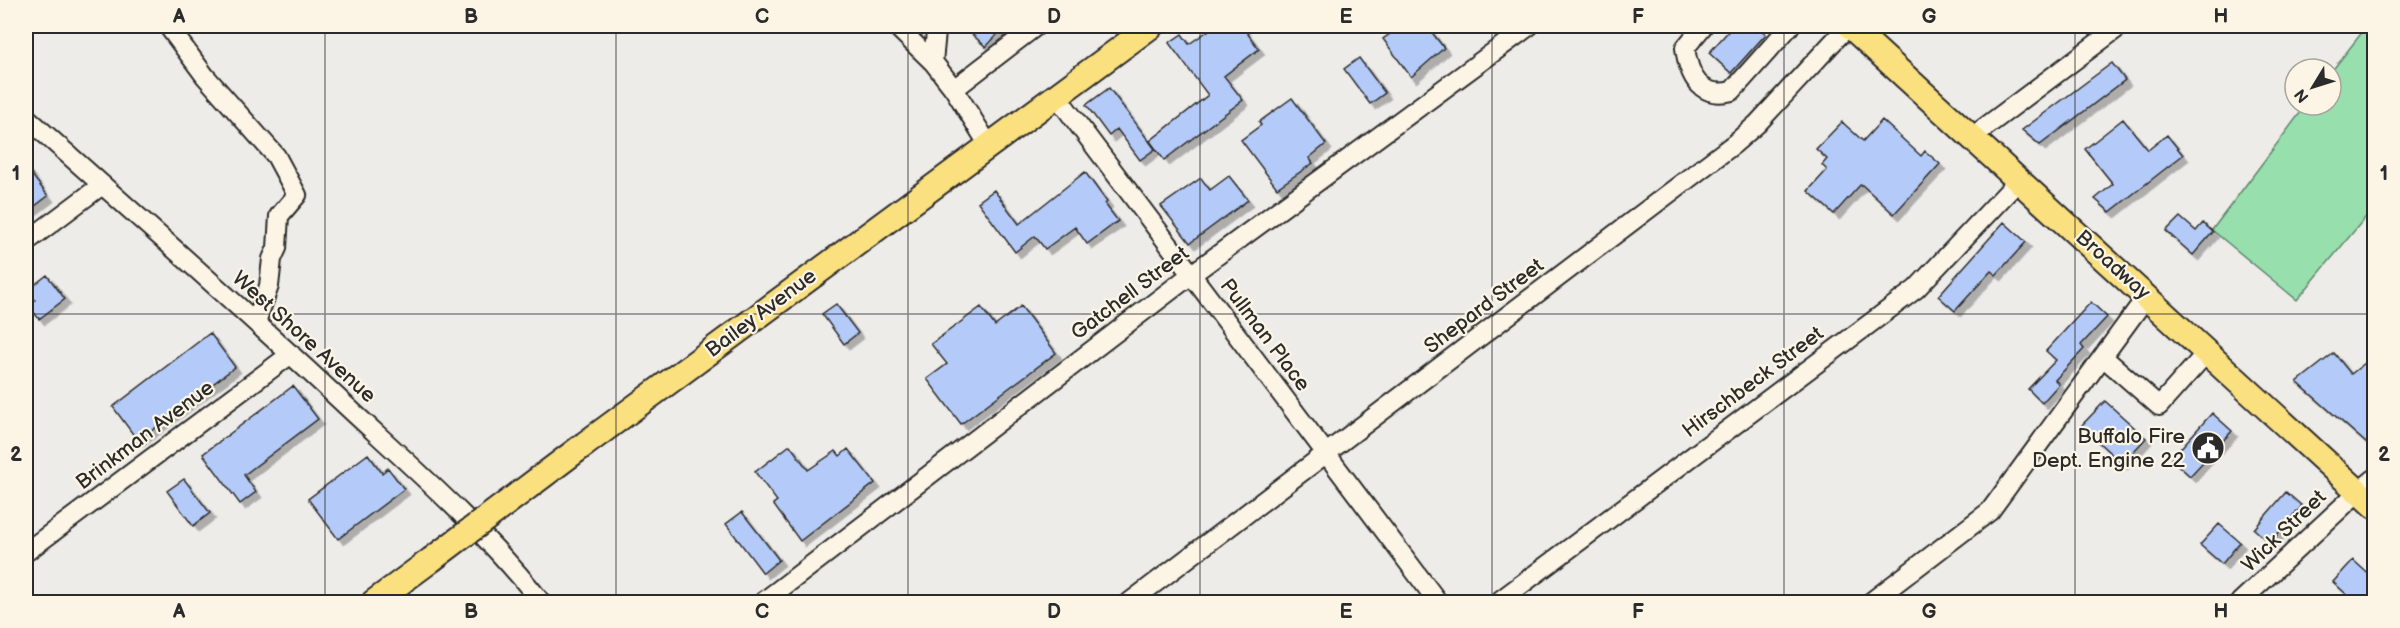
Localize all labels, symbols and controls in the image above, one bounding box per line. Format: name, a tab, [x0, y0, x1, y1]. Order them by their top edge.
text: A	[172, 5, 186, 29]
text: B	[464, 5, 478, 29]
text: C	[755, 5, 769, 29]
text: D	[1047, 5, 1061, 29]
text: E	[1340, 5, 1353, 29]
text: F	[1632, 5, 1644, 29]
text: G	[1922, 5, 1937, 29]
text: H	[2214, 5, 2228, 29]
north arrow	[2283, 57, 2343, 117]
text: N	[2291, 85, 2314, 106]
text: 1	[12, 162, 20, 186]
text: 1	[2380, 162, 2388, 186]
street label: Broadway	[2070, 225, 2156, 305]
street label: Gatchell Street	[1066, 240, 1194, 345]
street label: Shepard Street	[1419, 253, 1549, 359]
street label: Bailey Avenue	[701, 263, 821, 363]
street label: West Shore Avenue	[227, 266, 381, 408]
street label: Pullman Place	[1215, 274, 1315, 396]
street label: Hirschbeck Street	[1678, 321, 1829, 443]
street label: Brinkman Avenue	[71, 375, 219, 495]
place label: Buffalo Fire Dept. Engine 22	[2032, 424, 2186, 473]
public building icon: Buffalo Fire Dept. Engine 22	[2190, 430, 2226, 466]
text: 2	[10, 443, 22, 467]
text: 2	[2378, 443, 2390, 467]
street label: Wick Street	[2237, 484, 2332, 577]
text: A	[172, 600, 186, 624]
text: B	[464, 600, 478, 624]
text: C	[755, 600, 769, 624]
text: D	[1047, 600, 1061, 624]
text: E	[1340, 600, 1353, 624]
text: F	[1632, 600, 1644, 624]
text: G	[1922, 600, 1937, 624]
text: H	[2214, 600, 2228, 624]

